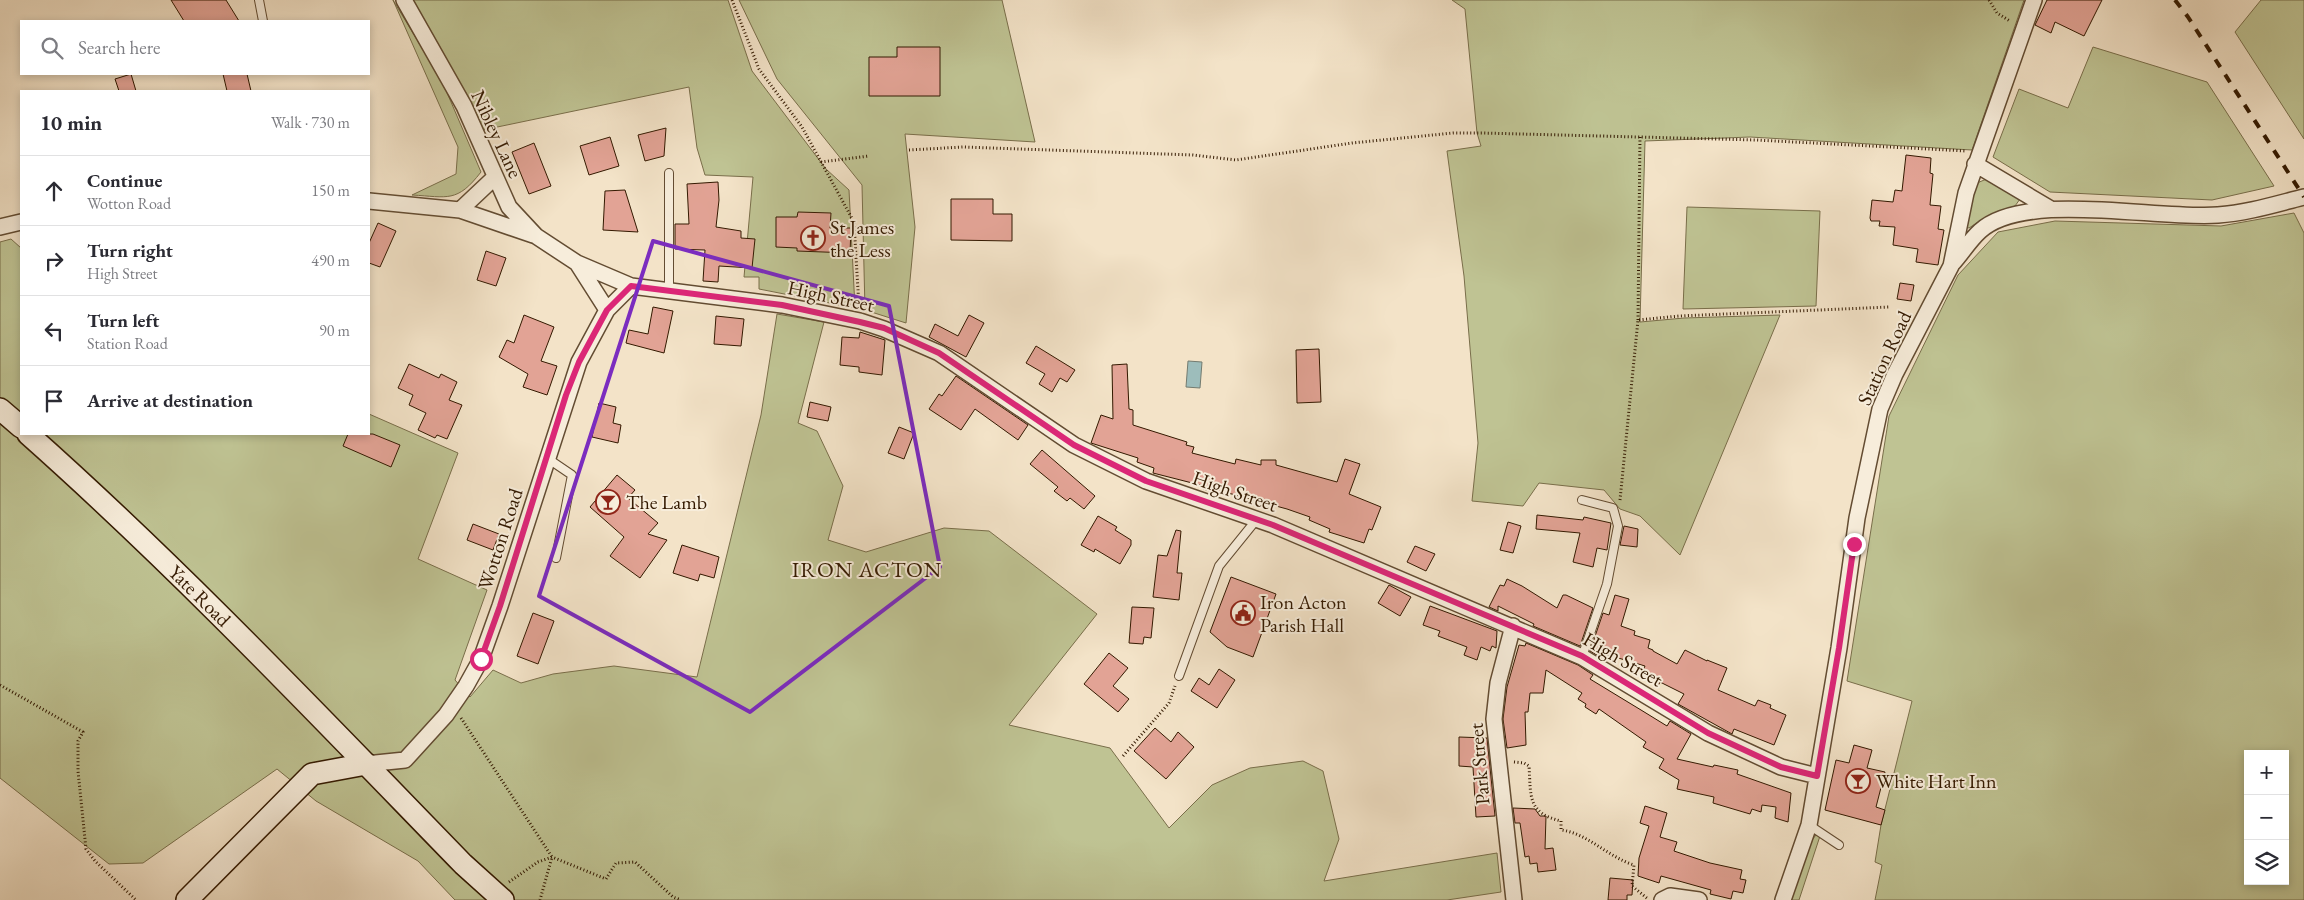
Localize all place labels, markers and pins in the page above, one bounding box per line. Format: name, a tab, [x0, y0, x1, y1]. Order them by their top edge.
place label: St James the Less	[830, 214, 894, 263]
church icon: St James the Less	[800, 225, 826, 251]
bar icon: The Lamb	[595, 489, 621, 515]
place label: The Lamb	[626, 489, 707, 515]
place label: Iron Acton Parish Hall	[1260, 589, 1347, 638]
public building icon: Iron Acton Parish Hall	[1230, 600, 1256, 626]
bar icon: White Hart Inn	[1845, 768, 1871, 794]
place label: White Hart Inn	[1876, 768, 1997, 794]

